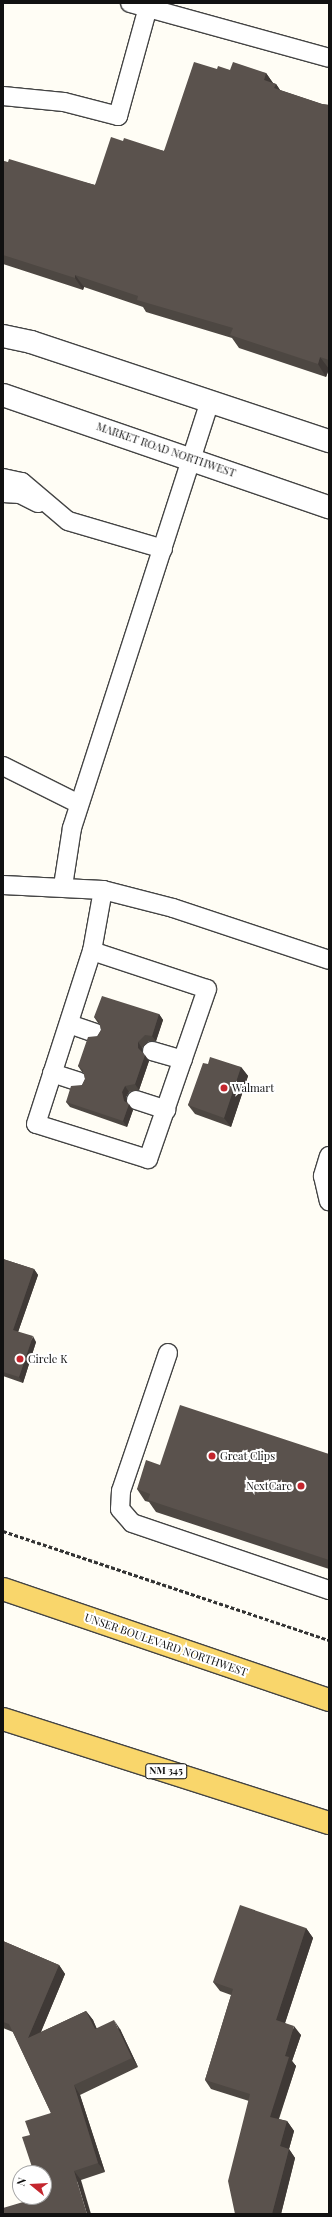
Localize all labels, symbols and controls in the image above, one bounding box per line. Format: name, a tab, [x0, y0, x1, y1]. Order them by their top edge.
street label: MARKET ROAD NORTHWEST	[94, 420, 238, 480]
place label: Walmart	[232, 1081, 274, 1095]
marker: Walmart	[219, 1083, 229, 1093]
place label: Circle K	[28, 1352, 67, 1366]
marker: Circle K	[15, 1354, 25, 1364]
place label: Great Clips	[220, 1449, 275, 1463]
marker: Great Clips	[207, 1451, 217, 1461]
place label: NextCare	[246, 1479, 292, 1493]
marker: NextCare	[295, 1480, 307, 1492]
street label: UNSER BOULEVARD NORTHWEST	[83, 1611, 249, 1679]
road number: NM 345	[145, 1763, 187, 1779]
north arrow	[12, 2165, 52, 2205]
text: N	[13, 2175, 29, 2188]

